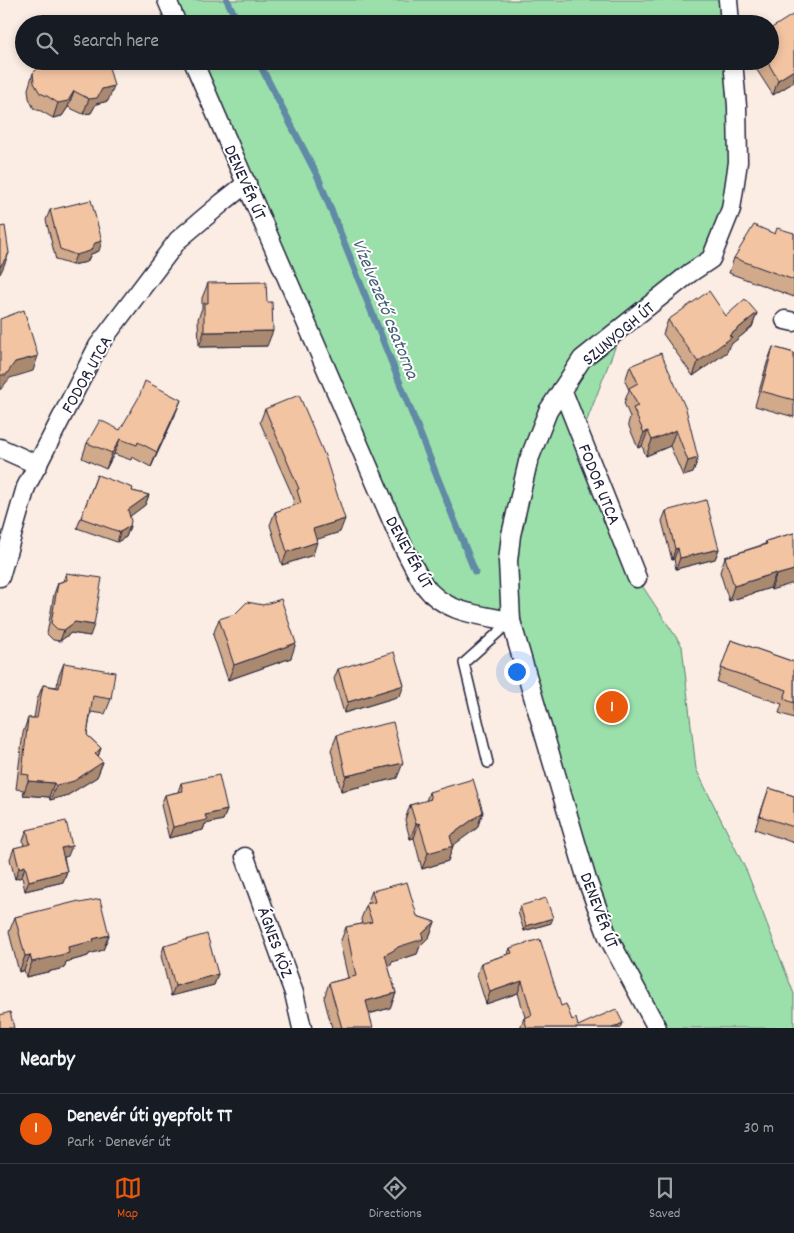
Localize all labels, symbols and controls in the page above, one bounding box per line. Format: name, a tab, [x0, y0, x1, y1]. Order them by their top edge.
search box	[15, 15, 779, 70]
icon: search	[33, 29, 61, 57]
text: Search here	[73, 29, 159, 56]
street label: DENEVÉR ÚT	[216, 142, 271, 224]
water label: Vízelvezető csatorna	[343, 235, 425, 385]
street label: SZUNYOGH ÚT	[578, 297, 661, 373]
street label: FODOR UTCA	[57, 332, 120, 419]
street label: FODOR UTCA	[570, 441, 625, 529]
street label: DENEVÉR ÚT	[378, 512, 438, 594]
your location	[504, 659, 530, 685]
pin: 1	[596, 688, 628, 726]
street label: DENEVÉR ÚT	[572, 869, 624, 953]
street label: ÁGNES KÖZ	[249, 904, 298, 982]
text: Nearby	[20, 1046, 75, 1076]
text: Denevér úti gyepfolt TT	[67, 1104, 232, 1131]
text: 1	[34, 1117, 38, 1140]
text: 30 m	[744, 1117, 774, 1140]
text: Park · Denevér út	[67, 1131, 171, 1154]
tab: Map	[114, 1174, 142, 1224]
tab: Directions	[369, 1174, 422, 1224]
tab: Saved	[649, 1174, 680, 1224]

